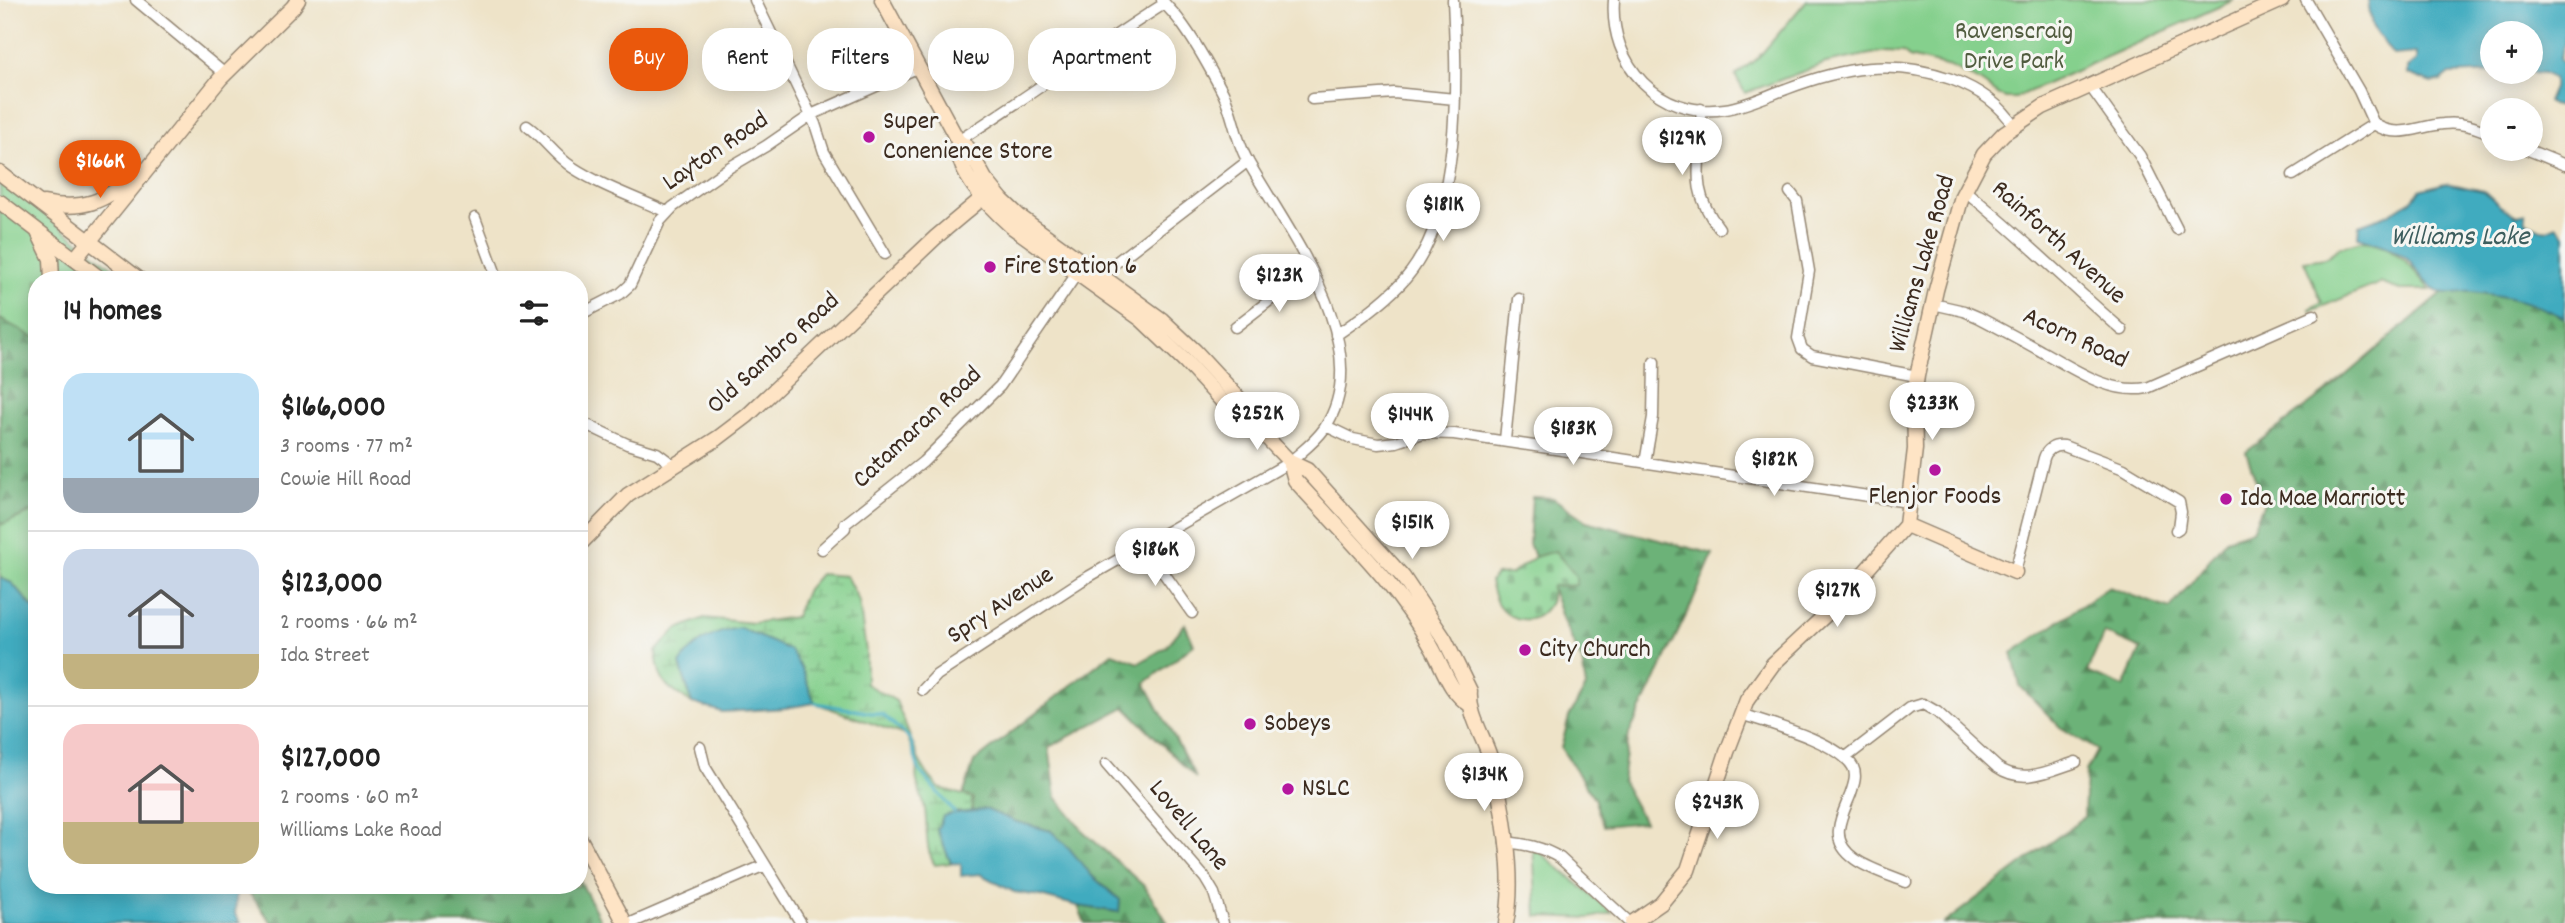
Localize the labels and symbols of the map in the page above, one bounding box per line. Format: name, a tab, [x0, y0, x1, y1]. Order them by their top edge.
park label: Ravenscraig Drive Park	[1955, 14, 2073, 81]
street label: Layton Road	[655, 103, 777, 201]
place label: Super Conenience Store	[883, 104, 1053, 171]
pin: $129K	[1633, 118, 1731, 177]
marker: Super Conenience Store	[861, 129, 877, 145]
pin: $166K	[51, 140, 149, 200]
street label: Williams Lake Road	[1880, 171, 1966, 357]
street label: Rainforth Avenue	[1982, 172, 2134, 314]
pin: $181K	[1394, 184, 1492, 243]
water label: Williams Lake	[2391, 219, 2531, 259]
place label: Fire Station 6	[1004, 249, 1137, 286]
pin: $123K	[1230, 254, 1328, 314]
marker: Fire Station 6	[982, 259, 998, 275]
street label: Old Sambro Road	[699, 284, 849, 424]
street label: Acorn Road	[2016, 298, 2134, 380]
street label: Catamaran Road	[845, 358, 991, 498]
pin: $233K	[1883, 382, 1981, 442]
pin: $252K	[1208, 392, 1306, 452]
pin: $144K	[1361, 393, 1459, 453]
pin: $183K	[1524, 407, 1622, 467]
pin: $182K	[1725, 438, 1823, 498]
marker: Flenjor Foods	[1927, 462, 1943, 478]
place label: Flenjor Foods	[1868, 479, 2002, 516]
place label: Ida Mae Marriott	[2240, 481, 2406, 518]
marker: Ida Mae Marriott	[2218, 491, 2234, 507]
pin: $151K	[1363, 502, 1461, 561]
pin: $186K	[1106, 528, 1204, 588]
street label: Spry Avenue	[940, 558, 1062, 654]
pin: $127K	[1788, 570, 1886, 629]
place label: City Church	[1539, 632, 1651, 669]
marker: City Church	[1517, 642, 1533, 658]
place label: Sobeys	[1264, 706, 1331, 743]
marker: Sobeys	[1242, 716, 1258, 732]
pin: $134K	[1435, 754, 1533, 813]
place label: NSLC	[1302, 771, 1350, 808]
street label: Lovell Lane	[1139, 772, 1237, 880]
marker: NSLC	[1280, 781, 1296, 797]
pin: $243K	[1668, 782, 1766, 841]

